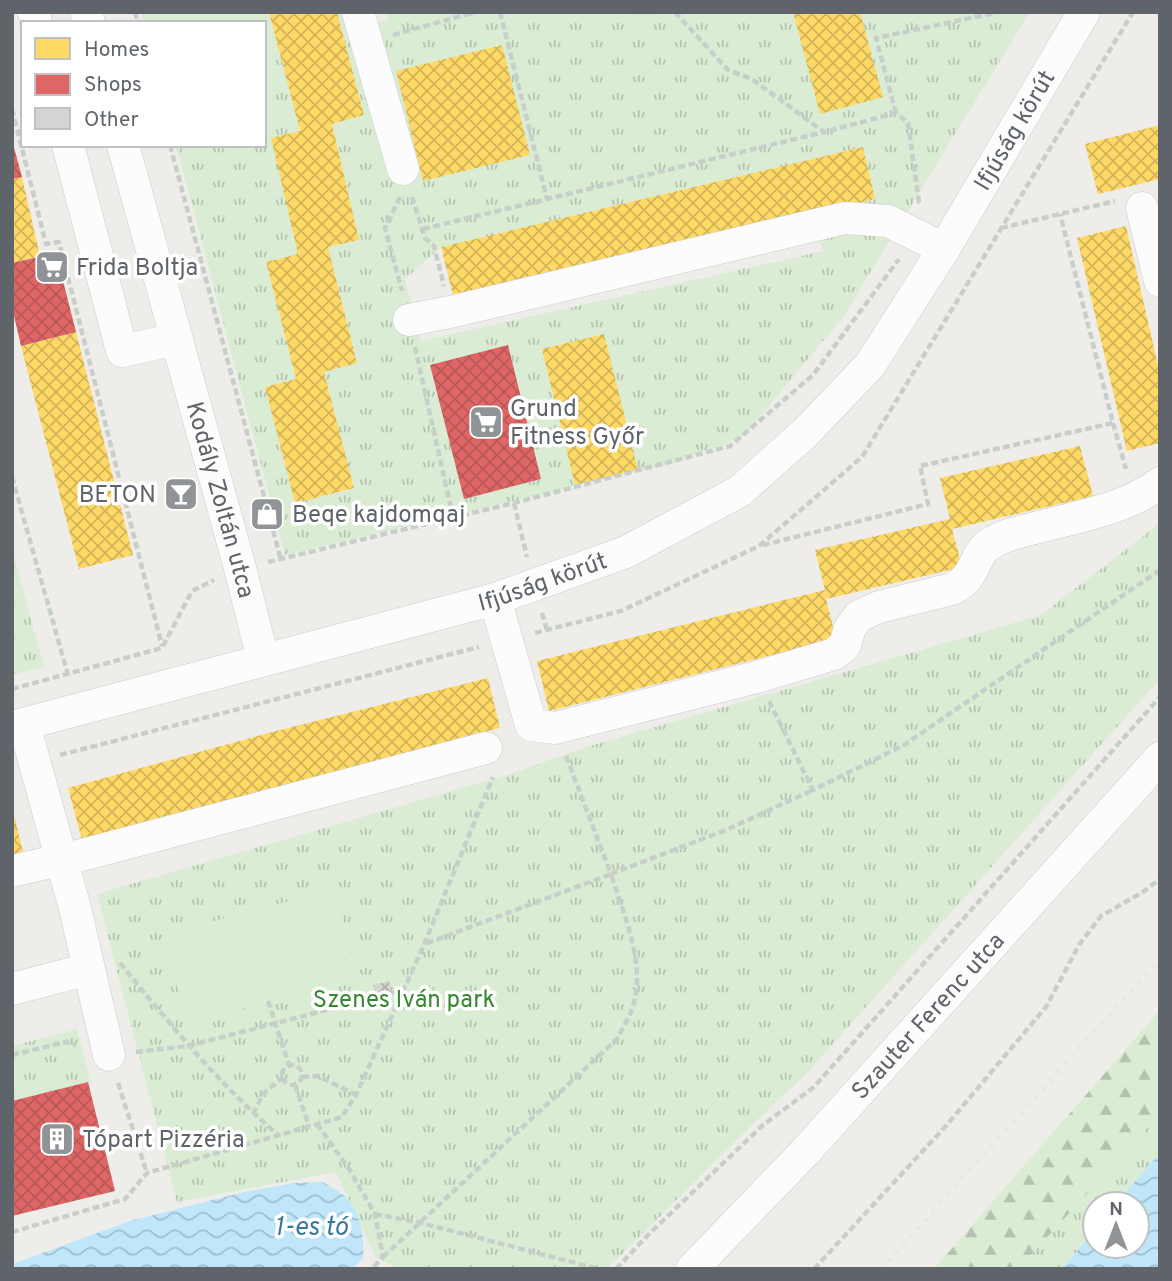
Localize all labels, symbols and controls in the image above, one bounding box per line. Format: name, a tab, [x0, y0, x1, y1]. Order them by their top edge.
legend	[21, 21, 266, 147]
text: Homes	[84, 37, 149, 64]
street label: Ifjúság körút	[969, 66, 1063, 197]
text: Shops	[84, 72, 142, 99]
text: Other	[84, 107, 139, 134]
supermarket icon: Frida Boltja	[33, 248, 71, 286]
place label: Frida Boltja	[76, 254, 198, 284]
place label: Grund Fitness Győr	[510, 395, 644, 453]
street label: Kodály Zoltán utca	[178, 399, 260, 601]
supermarket icon: Grund Fitness Győr	[467, 403, 505, 441]
bar icon: BETON	[162, 475, 200, 513]
place label: BETON	[79, 481, 156, 511]
shop icon: Beqe kajdomqaj	[248, 495, 286, 533]
place label: Beqe kajdomqaj	[292, 501, 465, 531]
street label: Ifjúság körút	[475, 547, 611, 620]
street label: Szauter Ferenc utca	[846, 927, 1012, 1107]
park label: Szenes Iván park	[313, 986, 495, 1016]
building icon: Tópart Pizzéria	[38, 1120, 76, 1158]
place label: Tópart Pizzéria	[82, 1126, 245, 1156]
north arrow	[1081, 1190, 1151, 1260]
text: N	[1109, 1198, 1123, 1222]
water label: 1-es tó	[274, 1212, 350, 1245]

